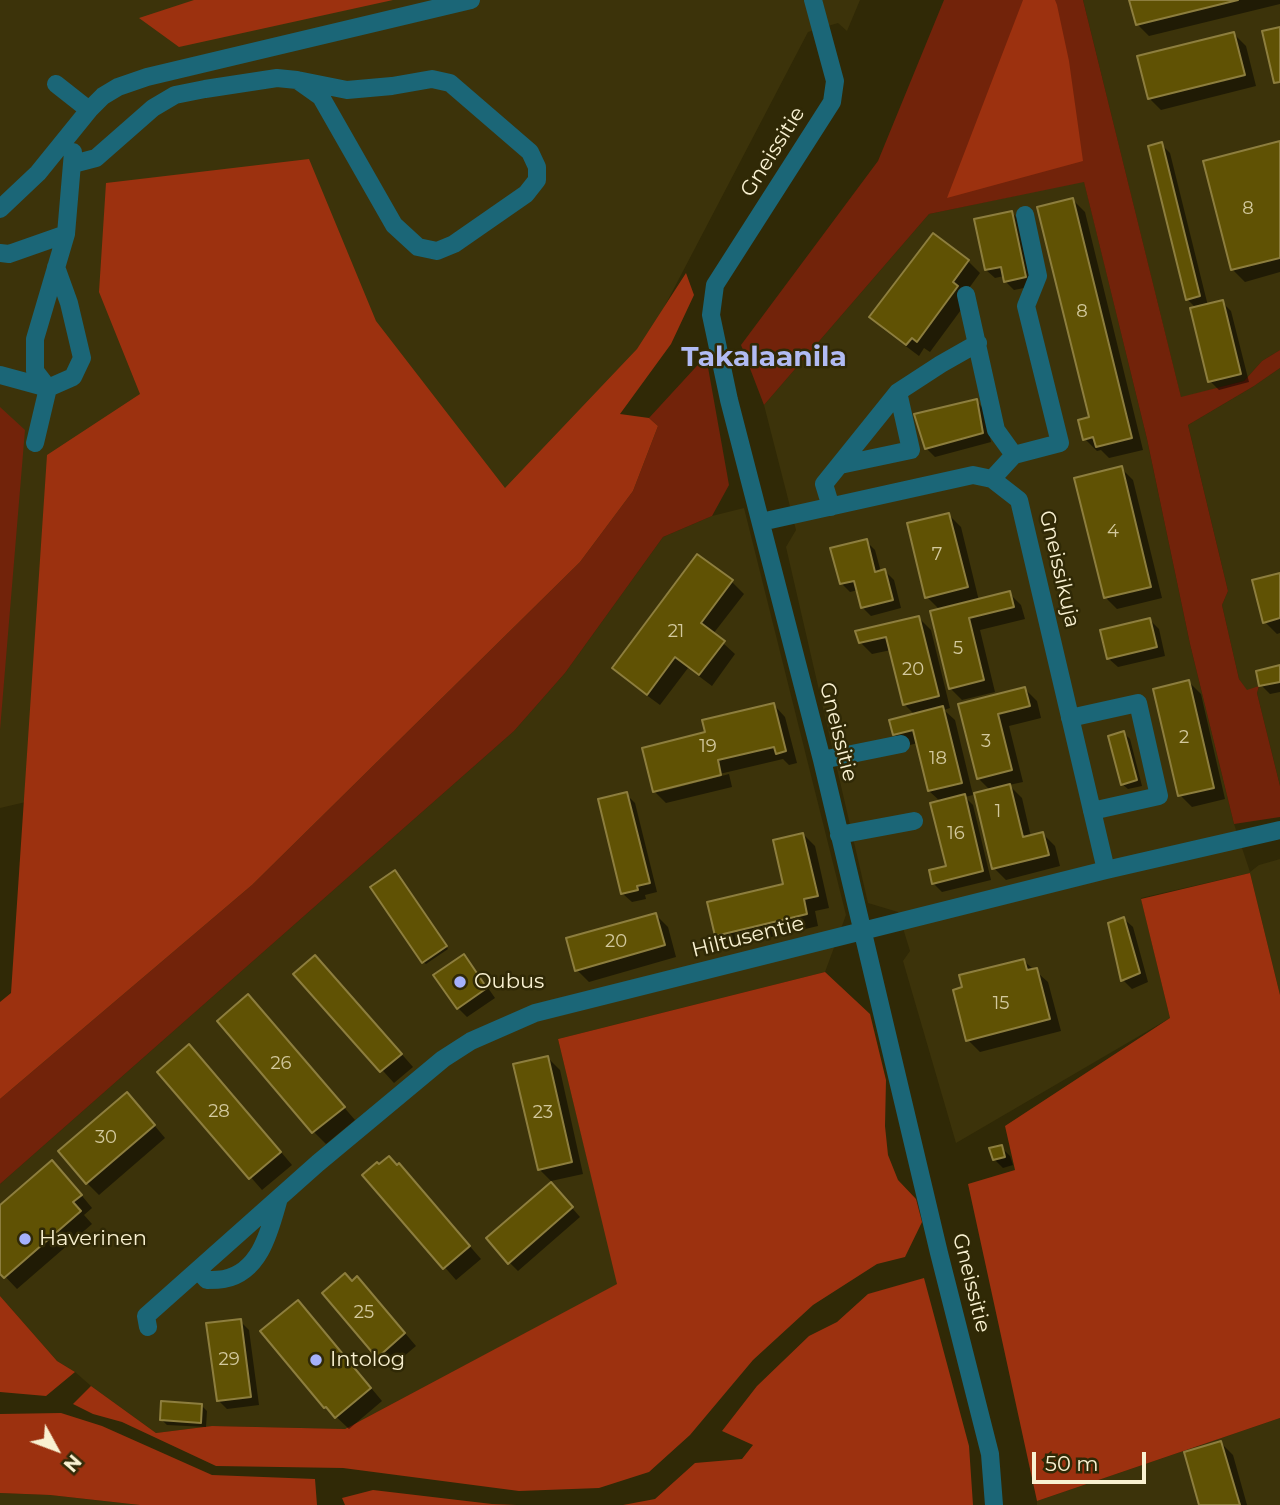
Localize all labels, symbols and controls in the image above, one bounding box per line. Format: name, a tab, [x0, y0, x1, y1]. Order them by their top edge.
street label: Gneissitie	[735, 102, 811, 202]
house number: 8	[1242, 198, 1254, 220]
house number: 8	[1076, 301, 1088, 323]
district label: Takalaanila	[681, 341, 847, 375]
street label: Gneissikuja	[1033, 508, 1085, 630]
house number: 4	[1107, 521, 1119, 543]
house number: 7	[932, 544, 942, 566]
house number: 21	[668, 621, 684, 643]
house number: 5	[953, 638, 963, 660]
house number: 20	[902, 659, 924, 681]
street label: Gneissitie	[813, 680, 863, 784]
house number: 2	[1179, 727, 1189, 749]
house number: 3	[981, 731, 991, 753]
house number: 19	[699, 736, 717, 758]
house number: 18	[929, 748, 947, 770]
house number: 1	[995, 801, 1001, 823]
house number: 16	[947, 823, 965, 845]
street label: Hiltusentie	[689, 911, 807, 963]
house number: 20	[605, 931, 627, 953]
place label: Oubus	[474, 969, 544, 995]
marker: Oubus	[452, 974, 468, 990]
house number: 15	[993, 993, 1009, 1015]
house number: 26	[270, 1053, 292, 1075]
house number: 28	[208, 1101, 230, 1123]
house number: 23	[533, 1102, 553, 1124]
house number: 30	[95, 1127, 117, 1149]
place label: Haverinen	[39, 1226, 147, 1252]
marker: Haverinen	[17, 1231, 33, 1247]
street label: Gneissitie	[946, 1231, 996, 1335]
house number: 25	[354, 1302, 374, 1324]
place label: Intolog	[330, 1347, 405, 1373]
house number: 29	[218, 1349, 240, 1371]
marker: Intolog	[308, 1352, 324, 1368]
north arrow	[21, 1414, 91, 1484]
scale bar	[1035, 1438, 1149, 1482]
text: N	[59, 1450, 86, 1476]
text: 50 m	[1045, 1451, 1099, 1476]

